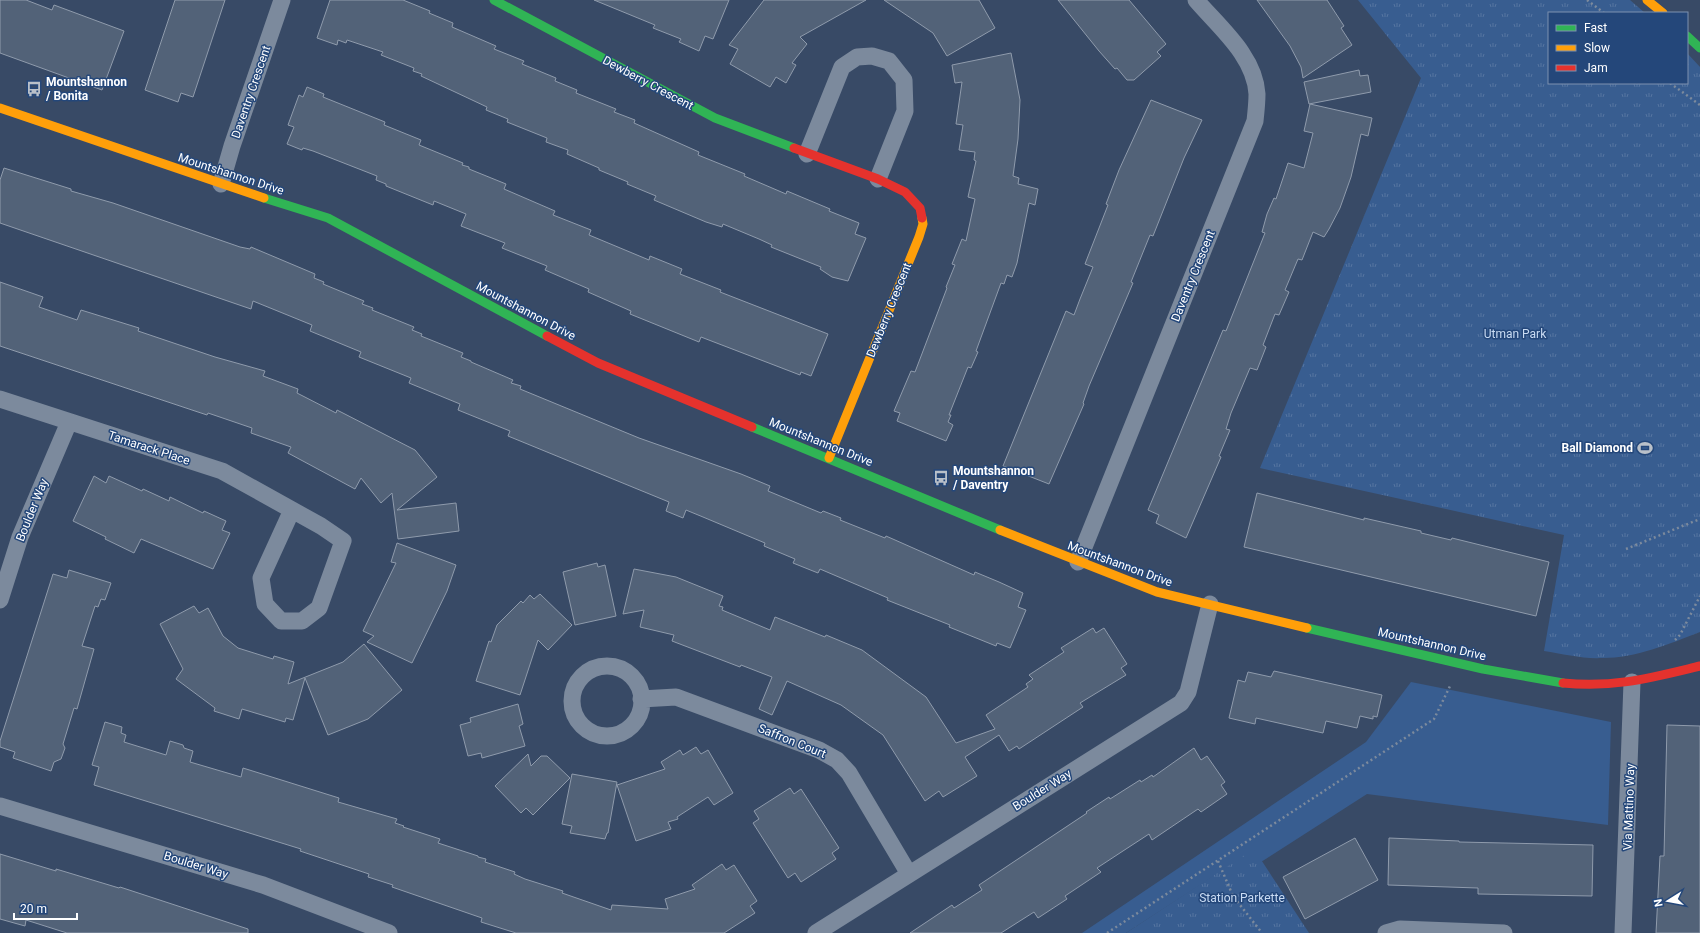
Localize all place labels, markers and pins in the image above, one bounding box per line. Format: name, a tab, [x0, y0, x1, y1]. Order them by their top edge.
place label: Mountshannon / Bonita	[45, 75, 127, 103]
bus stop icon: Mountshannon / Bonita	[25, 80, 43, 98]
sports icon: Ball Diamond	[1636, 439, 1654, 457]
place label: Ball Diamond	[1562, 441, 1633, 455]
place label: Mountshannon / Daventry	[952, 464, 1034, 492]
bus stop icon: Mountshannon / Daventry	[932, 469, 950, 487]

